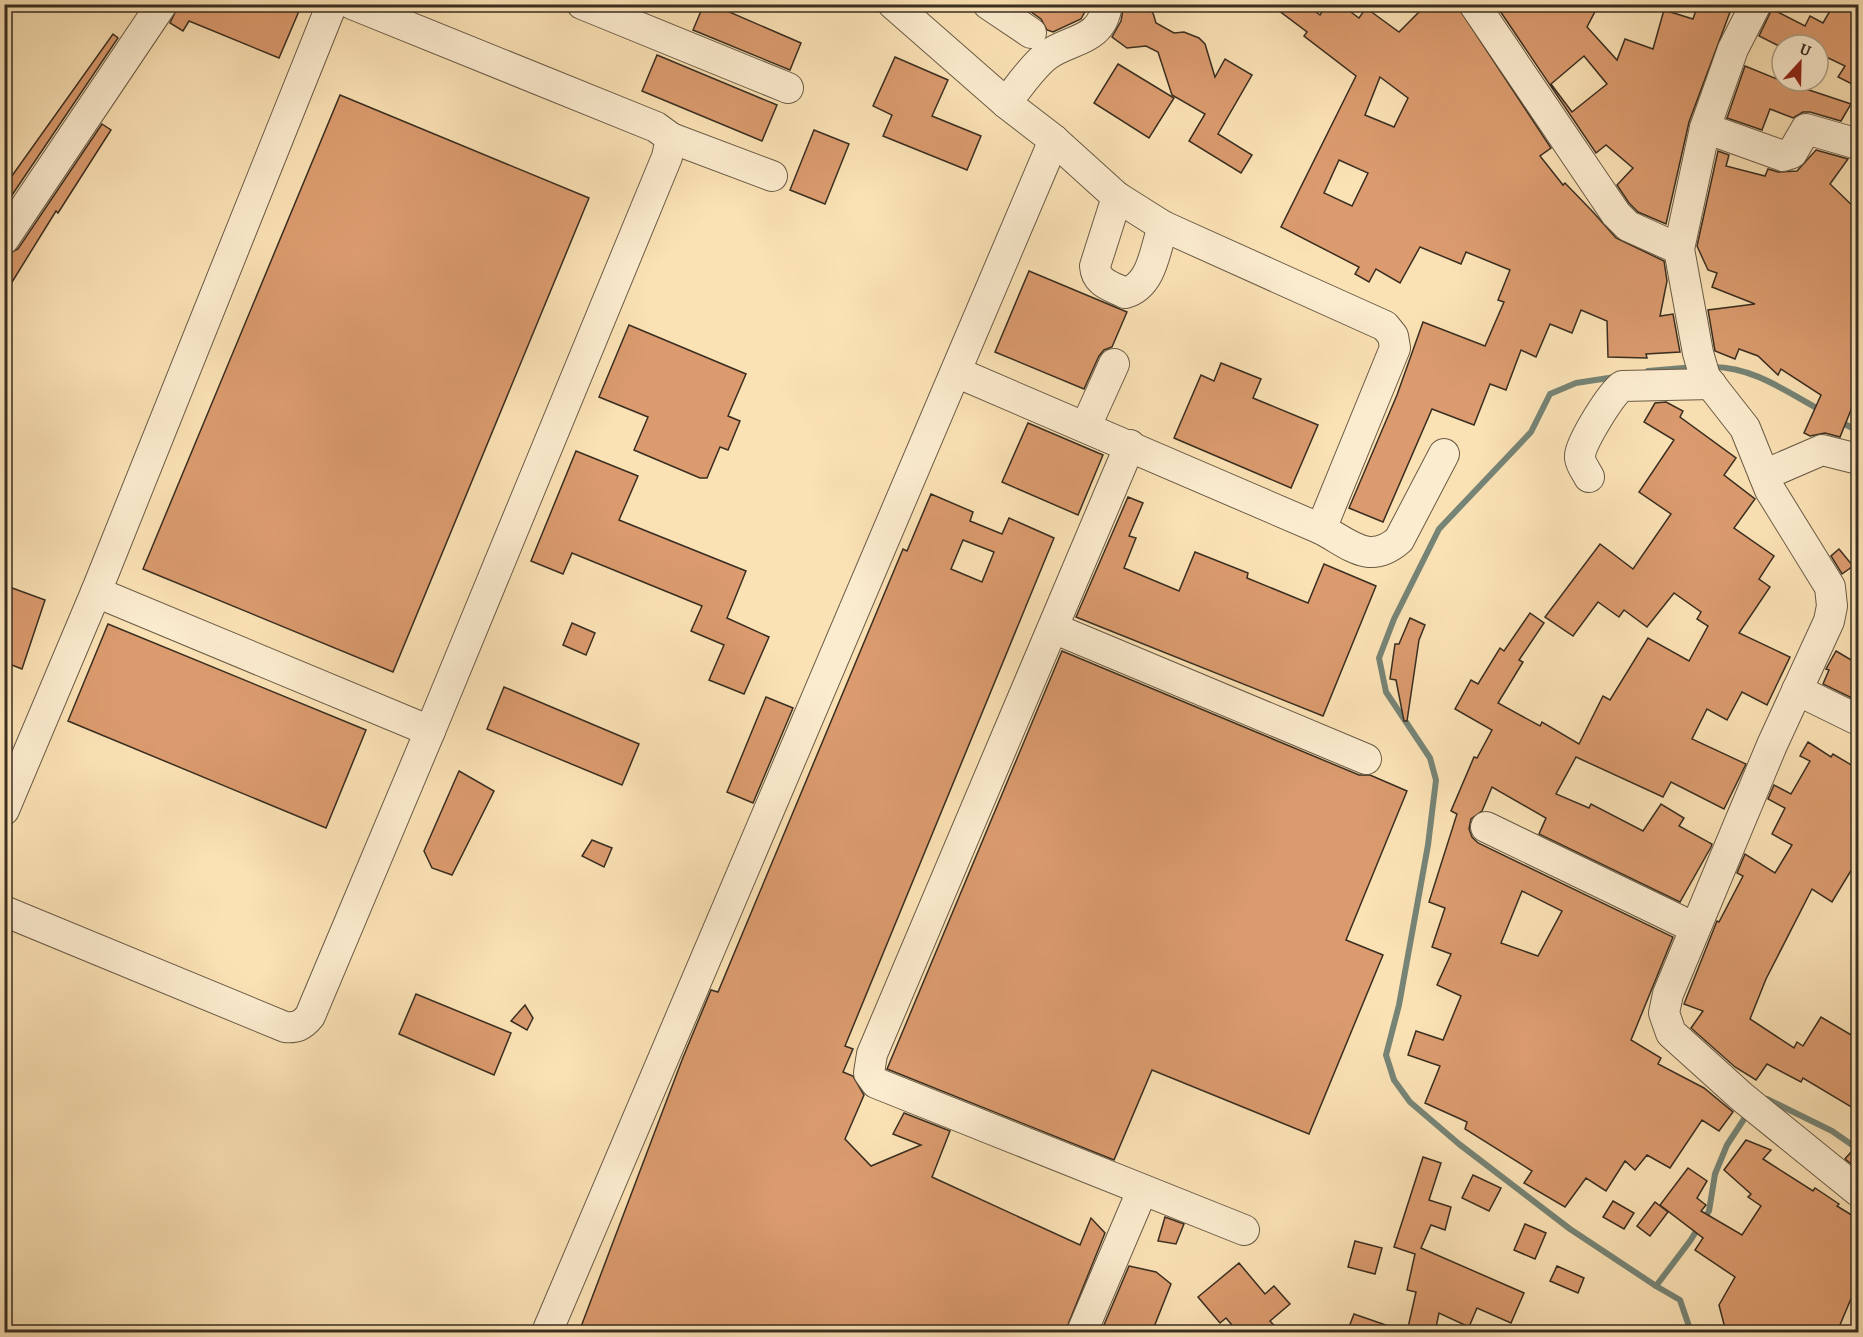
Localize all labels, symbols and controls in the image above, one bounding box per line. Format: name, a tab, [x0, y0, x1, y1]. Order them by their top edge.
north arrow	[1770, 33, 1830, 93]
text: U	[1796, 38, 1815, 62]

